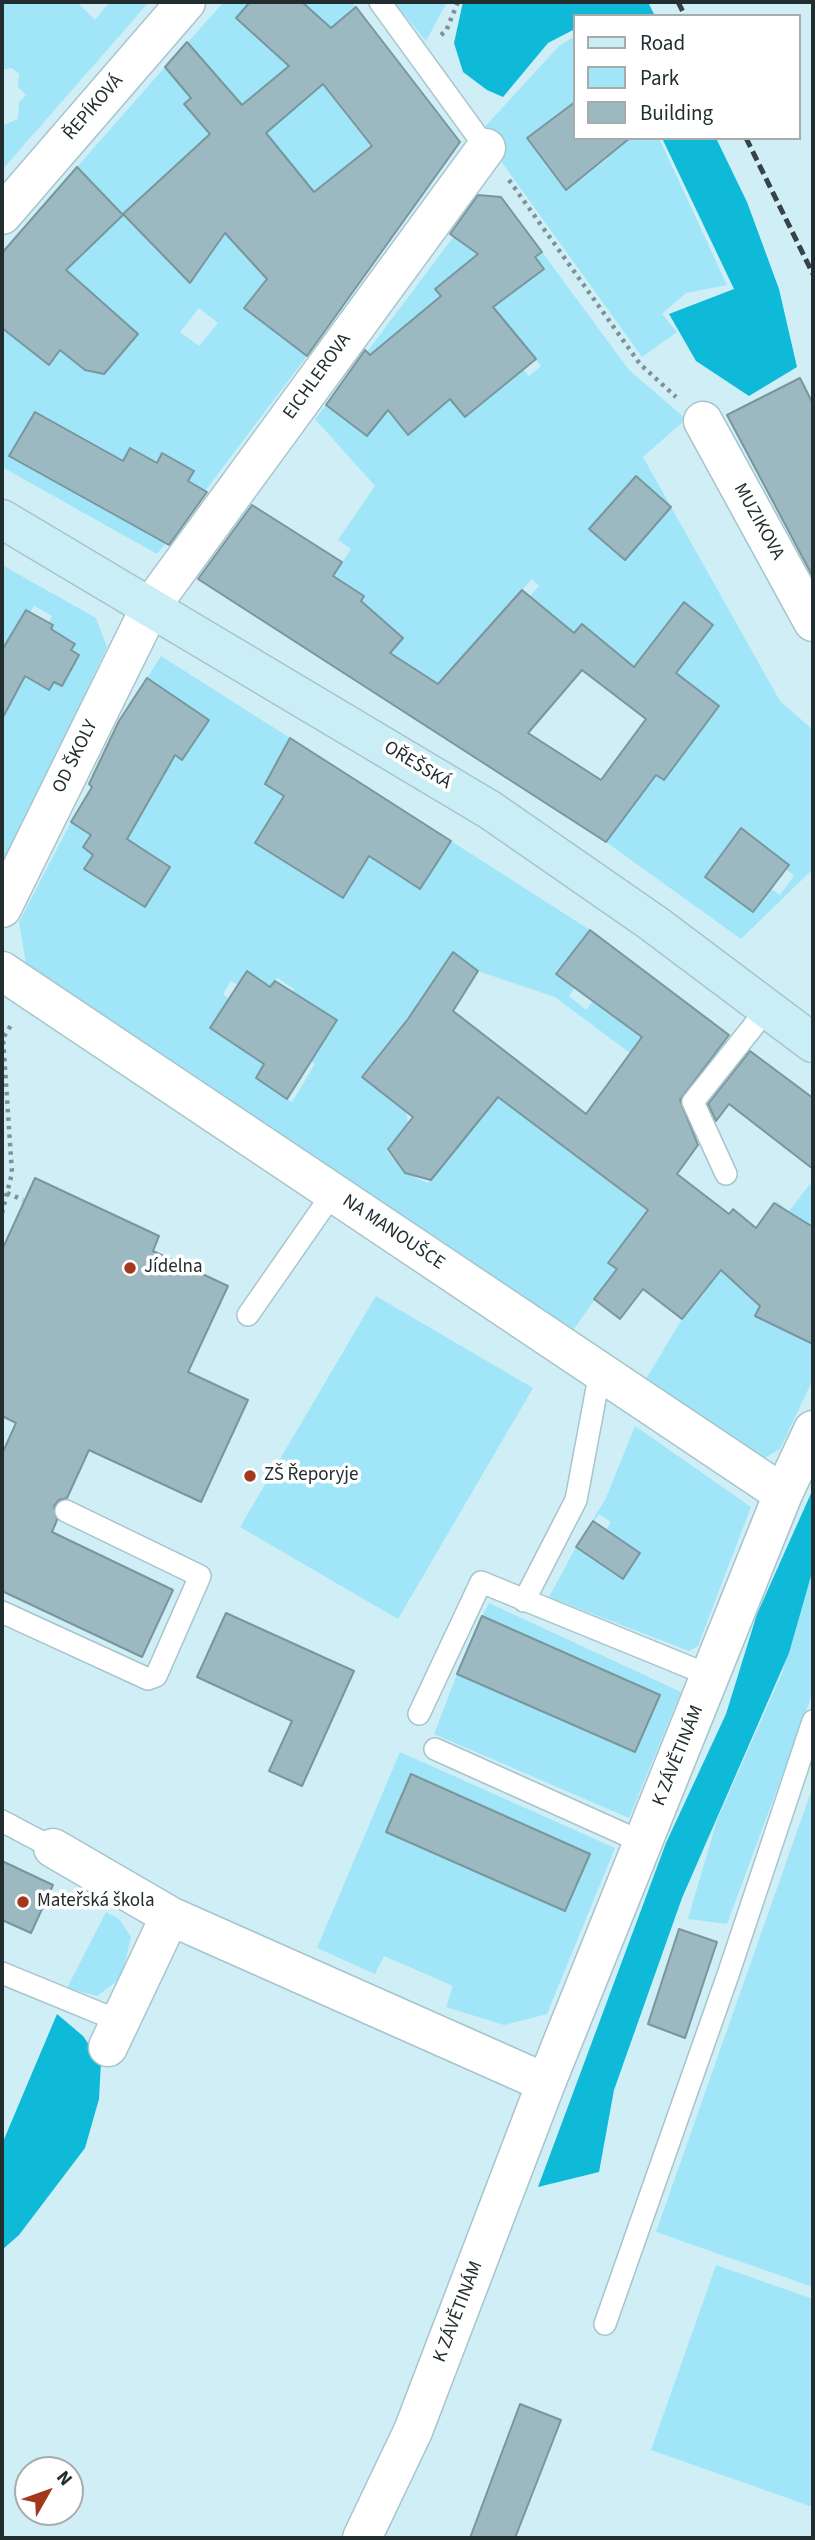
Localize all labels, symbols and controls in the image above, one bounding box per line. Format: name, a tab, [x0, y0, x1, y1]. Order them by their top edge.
legend	[574, 14, 801, 140]
text: Road	[640, 28, 685, 58]
text: Park	[640, 63, 679, 93]
street label: ŘEPÍKOVÁ	[59, 71, 129, 145]
text: Building	[640, 98, 713, 128]
street label: EICHLEROVA	[279, 330, 357, 424]
street label: MUZIKOVA	[728, 480, 788, 564]
street label: OD ŠKOLY	[49, 717, 103, 797]
street label: OŘEŠSKÁ	[379, 737, 455, 795]
street label: NA MANOUŠCE	[337, 1190, 449, 1276]
place label: Jídelna	[144, 1257, 203, 1279]
marker: Jídelna	[122, 1260, 138, 1276]
place label: ZŠ Řeporyje	[264, 1465, 358, 1487]
marker: ZŠ Řeporyje	[242, 1468, 258, 1484]
street label: K ZÁVĚTINÁM	[648, 1702, 710, 1810]
place label: Mateřská škola	[37, 1891, 155, 1913]
marker: Mateřská škola	[15, 1894, 31, 1910]
street label: K ZÁVĚTINÁM	[429, 2258, 489, 2366]
north arrow	[14, 2456, 84, 2526]
text: N	[50, 2465, 78, 2492]

